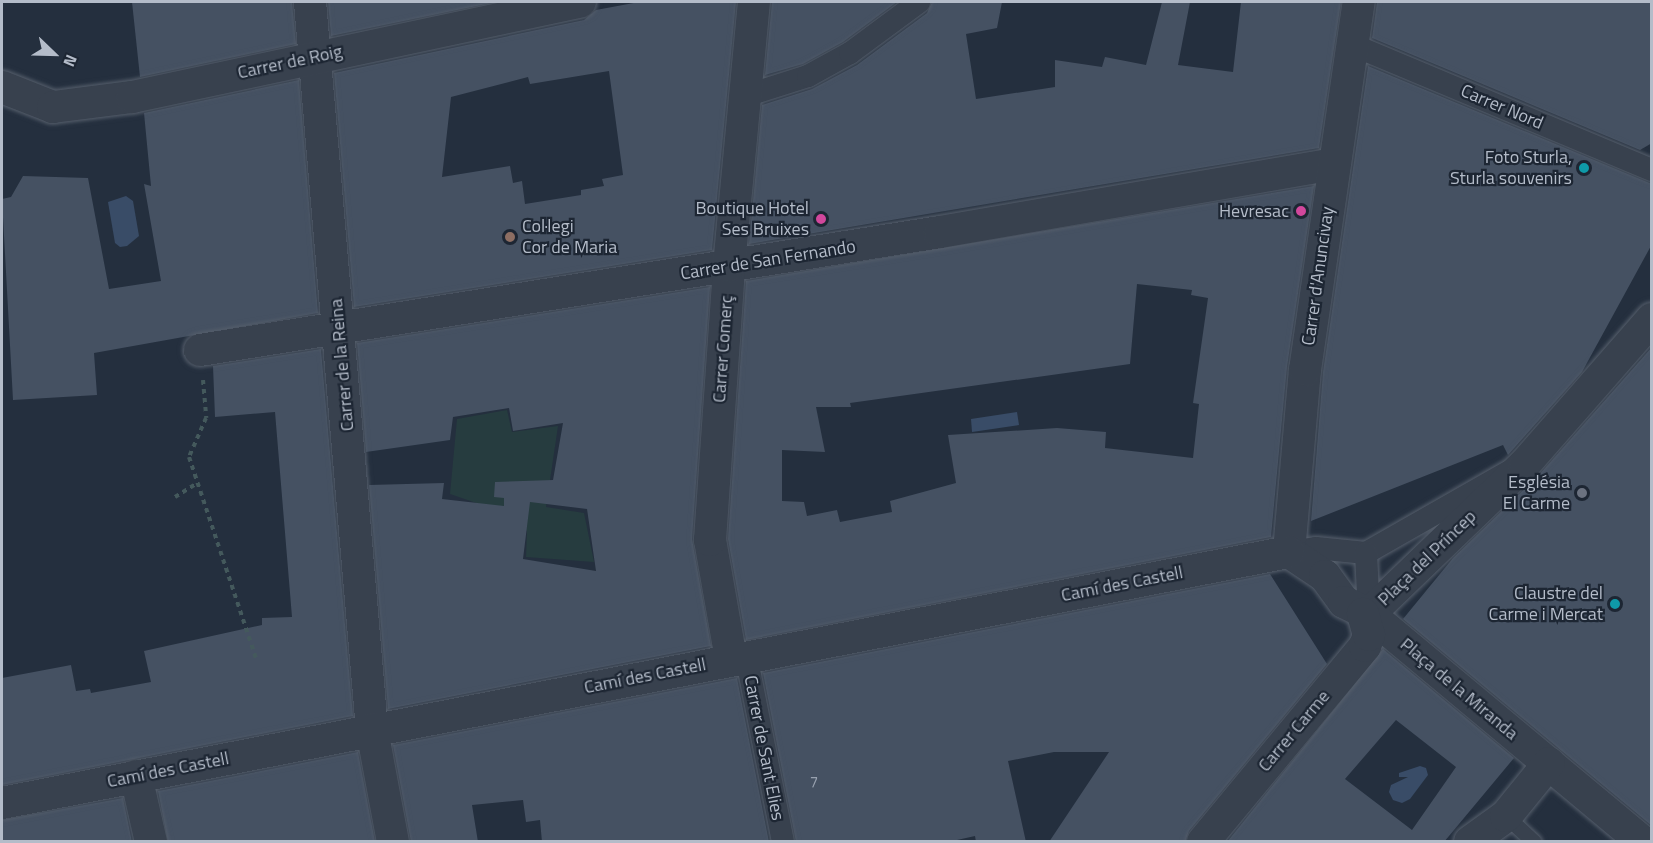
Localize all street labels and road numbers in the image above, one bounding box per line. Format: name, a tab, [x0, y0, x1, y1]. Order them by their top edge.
street label: Carrer de Roig	[236, 40, 344, 84]
street label: Carrer Nord	[1458, 80, 1546, 134]
street label: Carrer d'Anuncivay	[1298, 205, 1338, 347]
street label: Carrer de San Fernando	[679, 235, 857, 285]
street label: Carrer Comerç	[708, 295, 738, 403]
street label: Carrer de la Reina	[325, 298, 359, 432]
street label: Plaça del Príncep	[1373, 506, 1481, 610]
street label: Camí des Castell	[1059, 562, 1185, 606]
street label: Plaça de la Miranda	[1396, 634, 1522, 744]
street label: Camí des Castell	[582, 654, 708, 698]
street label: Carrer de Sant Elies	[739, 674, 789, 822]
street label: Carrer Carme	[1254, 686, 1334, 776]
street label: Camí des Castell	[105, 748, 231, 792]

